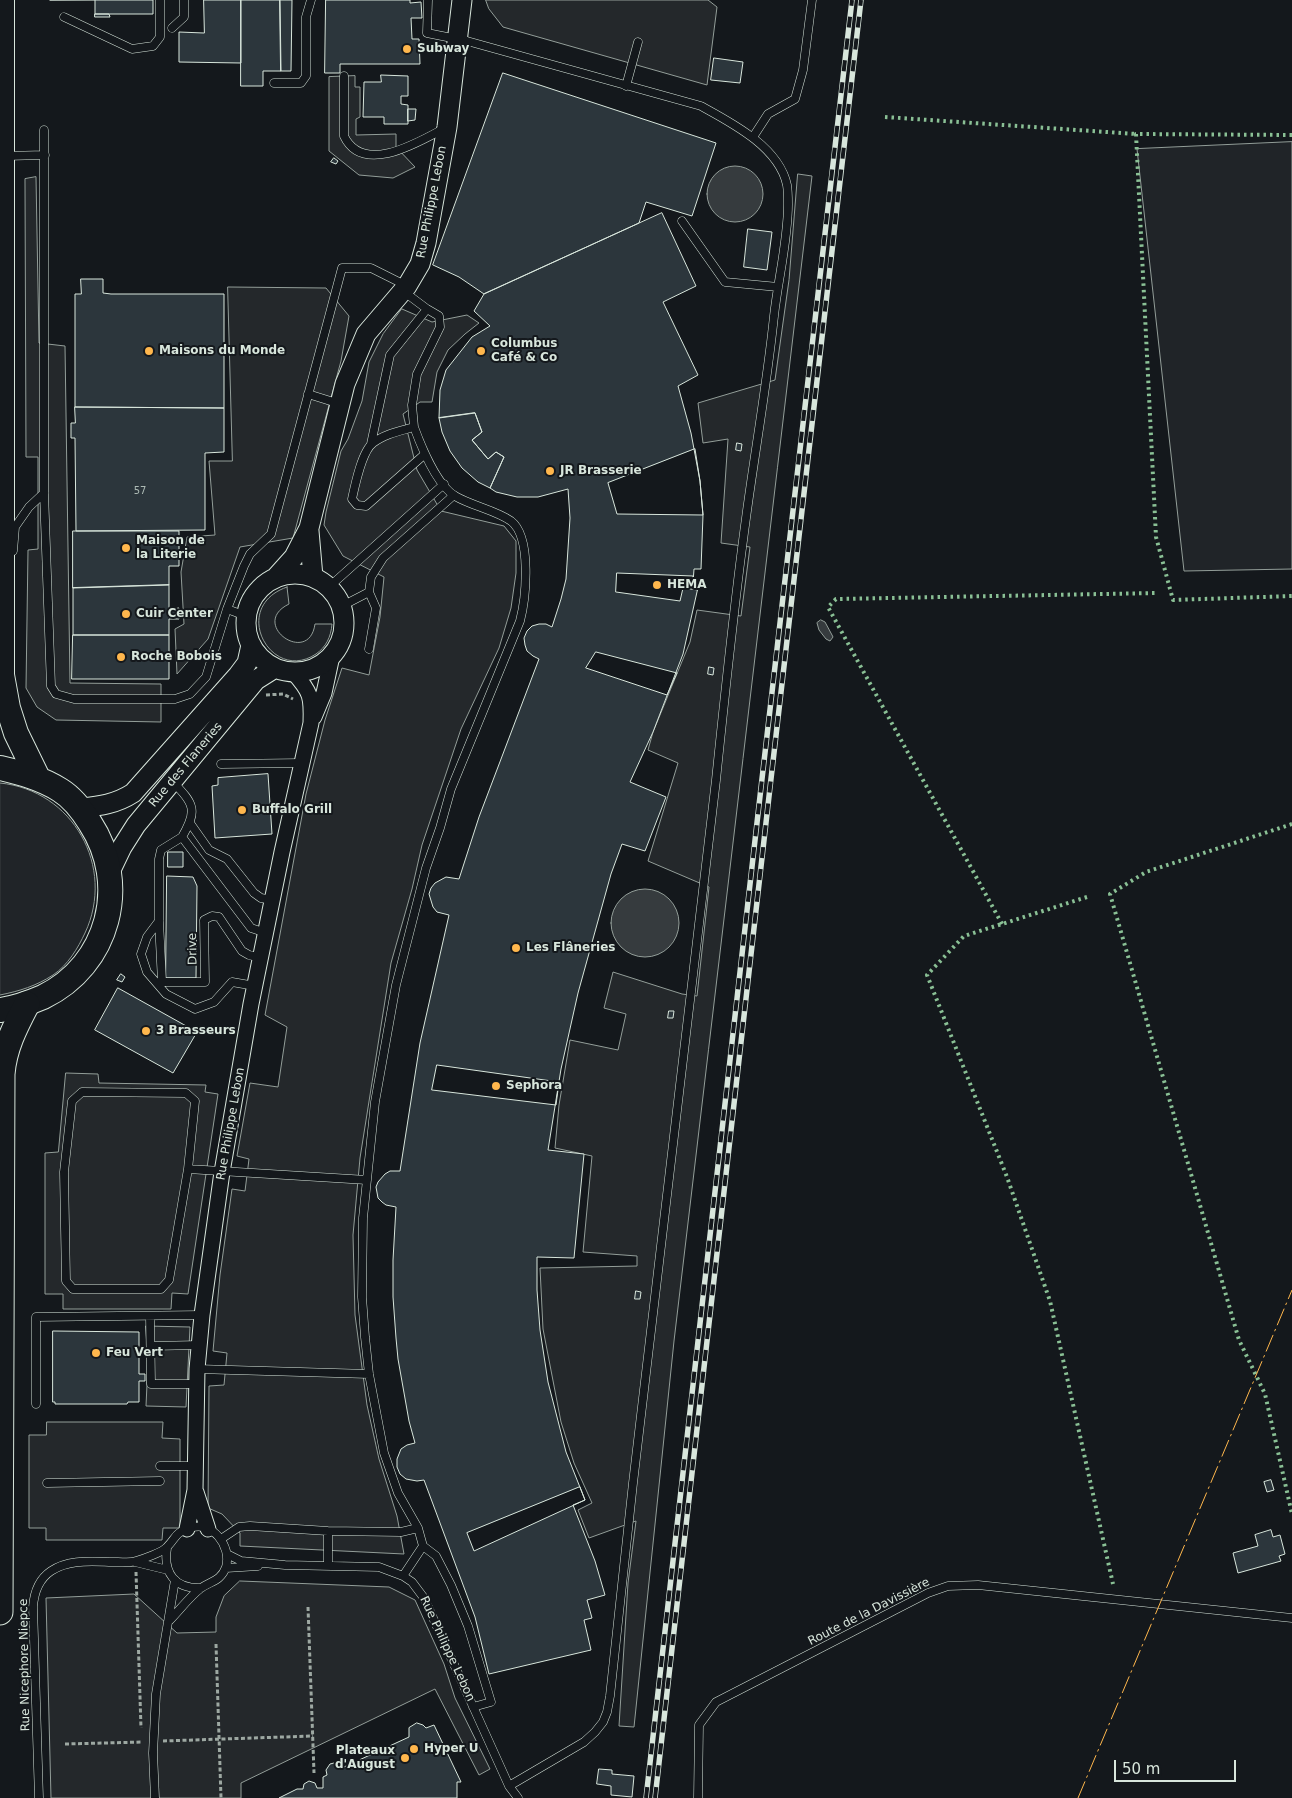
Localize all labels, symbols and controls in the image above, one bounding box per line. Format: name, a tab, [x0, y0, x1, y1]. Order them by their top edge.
place label: Subway	[417, 42, 469, 56]
marker: Subway	[401, 43, 413, 55]
street label: Rue Philippe Lebon	[414, 145, 450, 259]
place label: Columbus Café & Co	[491, 337, 557, 365]
place label: Maisons du Monde	[159, 344, 285, 358]
marker: Maisons du Monde	[143, 345, 155, 357]
marker: Columbus Café & Co	[475, 345, 487, 357]
place label: JR Brasserie	[560, 464, 642, 478]
marker: JR Brasserie	[544, 465, 556, 477]
house number: 57	[134, 485, 146, 497]
place label: Maison de la Literie	[136, 534, 205, 562]
marker: Maison de la Literie	[120, 542, 132, 554]
place label: HEMA	[667, 578, 706, 592]
marker: HEMA	[651, 579, 663, 591]
place label: Cuir Center	[136, 607, 213, 621]
marker: Cuir Center	[120, 608, 132, 620]
place label: Roche Bobois	[131, 650, 222, 664]
marker: Roche Bobois	[115, 651, 127, 663]
street label: Rue des Flaneries	[146, 720, 226, 810]
place label: Buffalo Grill	[252, 803, 332, 817]
marker: Buffalo Grill	[236, 804, 248, 816]
street label: Drive	[186, 933, 200, 965]
place label: Les Flâneries	[526, 941, 616, 955]
marker: Les Flâneries	[510, 942, 522, 954]
place label: 3 Brasseurs	[156, 1024, 236, 1038]
marker: 3 Brasseurs	[140, 1025, 152, 1037]
street label: Rue Philippe Lebon	[214, 1066, 248, 1182]
place label: Sephora	[506, 1079, 562, 1093]
marker: Sephora	[490, 1080, 502, 1092]
place label: Feu Vert	[106, 1346, 163, 1360]
marker: Feu Vert	[90, 1347, 102, 1359]
street label: Route de la Davissière	[806, 1575, 932, 1649]
street label: Rue Philippe Lebon	[416, 1594, 478, 1704]
street label: Rue Nicephore Niepce	[17, 1599, 33, 1731]
place label: Hyper U	[424, 1742, 478, 1756]
marker: Hyper U	[408, 1743, 420, 1755]
place label: Plateaux d'August	[335, 1744, 395, 1772]
scale bar	[1117, 1750, 1240, 1782]
marker: Plateaux d'August	[399, 1752, 411, 1764]
text: 50 m	[1122, 1760, 1160, 1778]

